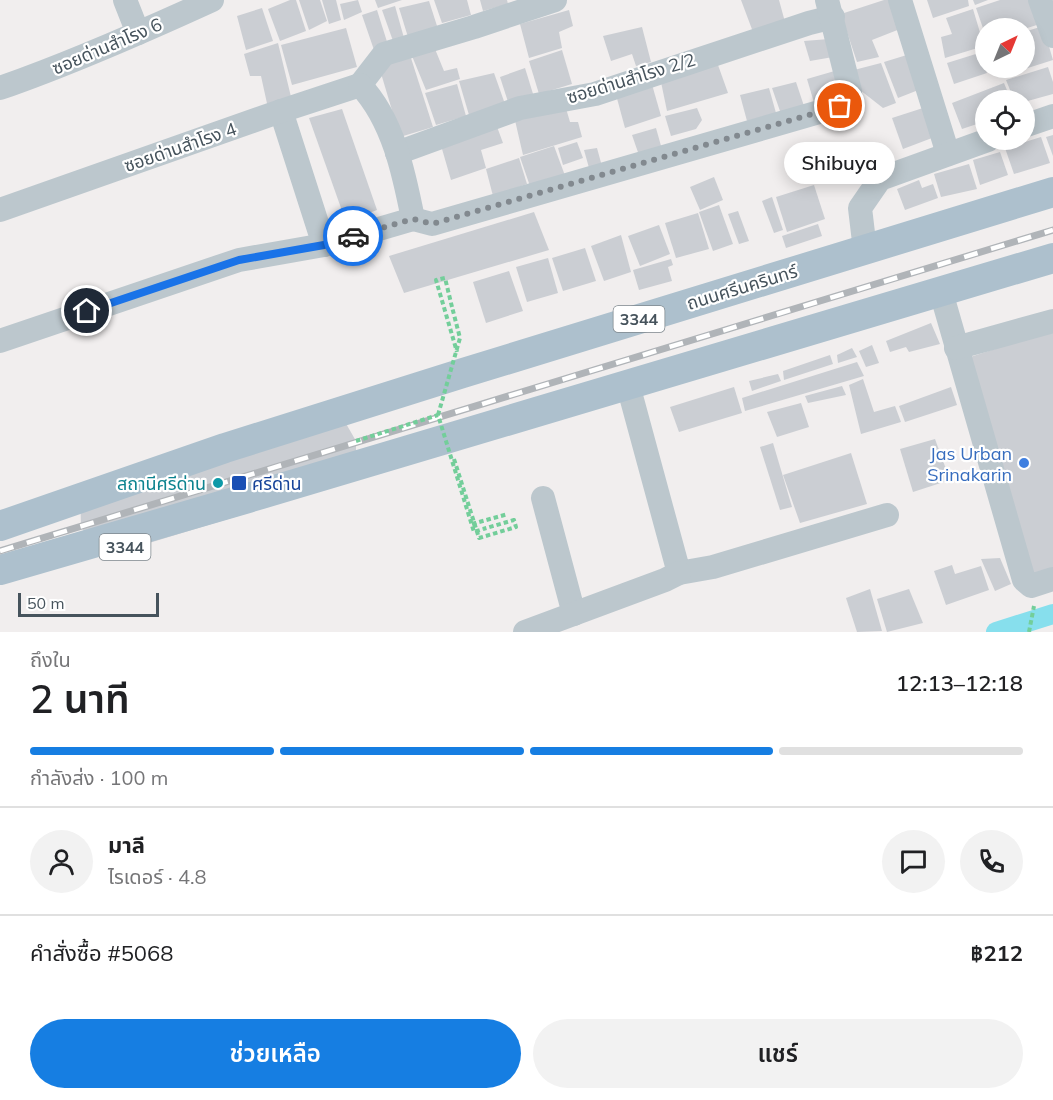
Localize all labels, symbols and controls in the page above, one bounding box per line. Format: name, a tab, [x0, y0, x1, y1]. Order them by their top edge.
street label: ซอยด่านสำโรง 6	[48, 12, 166, 80]
north arrow	[975, 18, 1035, 78]
map controls	[975, 18, 1035, 150]
street label: ซอยด่านสำโรง 2/2	[564, 48, 698, 108]
pin	[814, 80, 865, 131]
icon: bag	[823, 89, 856, 122]
button: locate	[975, 90, 1035, 150]
street label: ซอยด่านสำโรง 4	[121, 117, 239, 177]
callout: Shibuya	[784, 142, 896, 184]
text: Shibuya	[801, 150, 878, 175]
courier	[323, 206, 383, 266]
icon: car	[337, 220, 370, 253]
street label: ถนนศรีนครินทร์	[684, 259, 801, 315]
pin	[61, 285, 112, 336]
icon: home	[70, 294, 103, 327]
road number: 3344	[614, 306, 664, 332]
place label: Jas Urban Srinakarin	[927, 442, 1012, 486]
marker: Jas Urban Srinakarin	[1017, 456, 1031, 470]
place label: สถานีศรีด่าน	[117, 472, 206, 495]
place label: ศรีด่าน	[252, 472, 302, 495]
marker: ศรีด่าน	[230, 474, 248, 492]
marker: สถานีศรีด่าน	[211, 476, 225, 490]
road number: 3344	[100, 534, 150, 560]
scale bar	[18, 590, 159, 618]
text: 50 m	[27, 593, 64, 613]
text: ถึงใน	[30, 647, 71, 672]
text: 12:13–12:18	[896, 669, 1023, 697]
text: 2 นาที	[30, 674, 130, 723]
text: กำลังส่ง · 100 m	[30, 765, 168, 790]
button: person	[30, 830, 93, 893]
button: chat	[882, 830, 945, 893]
button: phone	[960, 830, 1023, 893]
text: มาลี	[108, 831, 145, 859]
text: ไรเดอร์ · 4.8	[108, 864, 207, 889]
text: คำสั่งซื้อ #5068	[30, 939, 173, 967]
text: ฿212	[971, 939, 1023, 967]
button: ช่วยเหลือ	[30, 1019, 521, 1088]
button: แชร์	[533, 1019, 1023, 1088]

